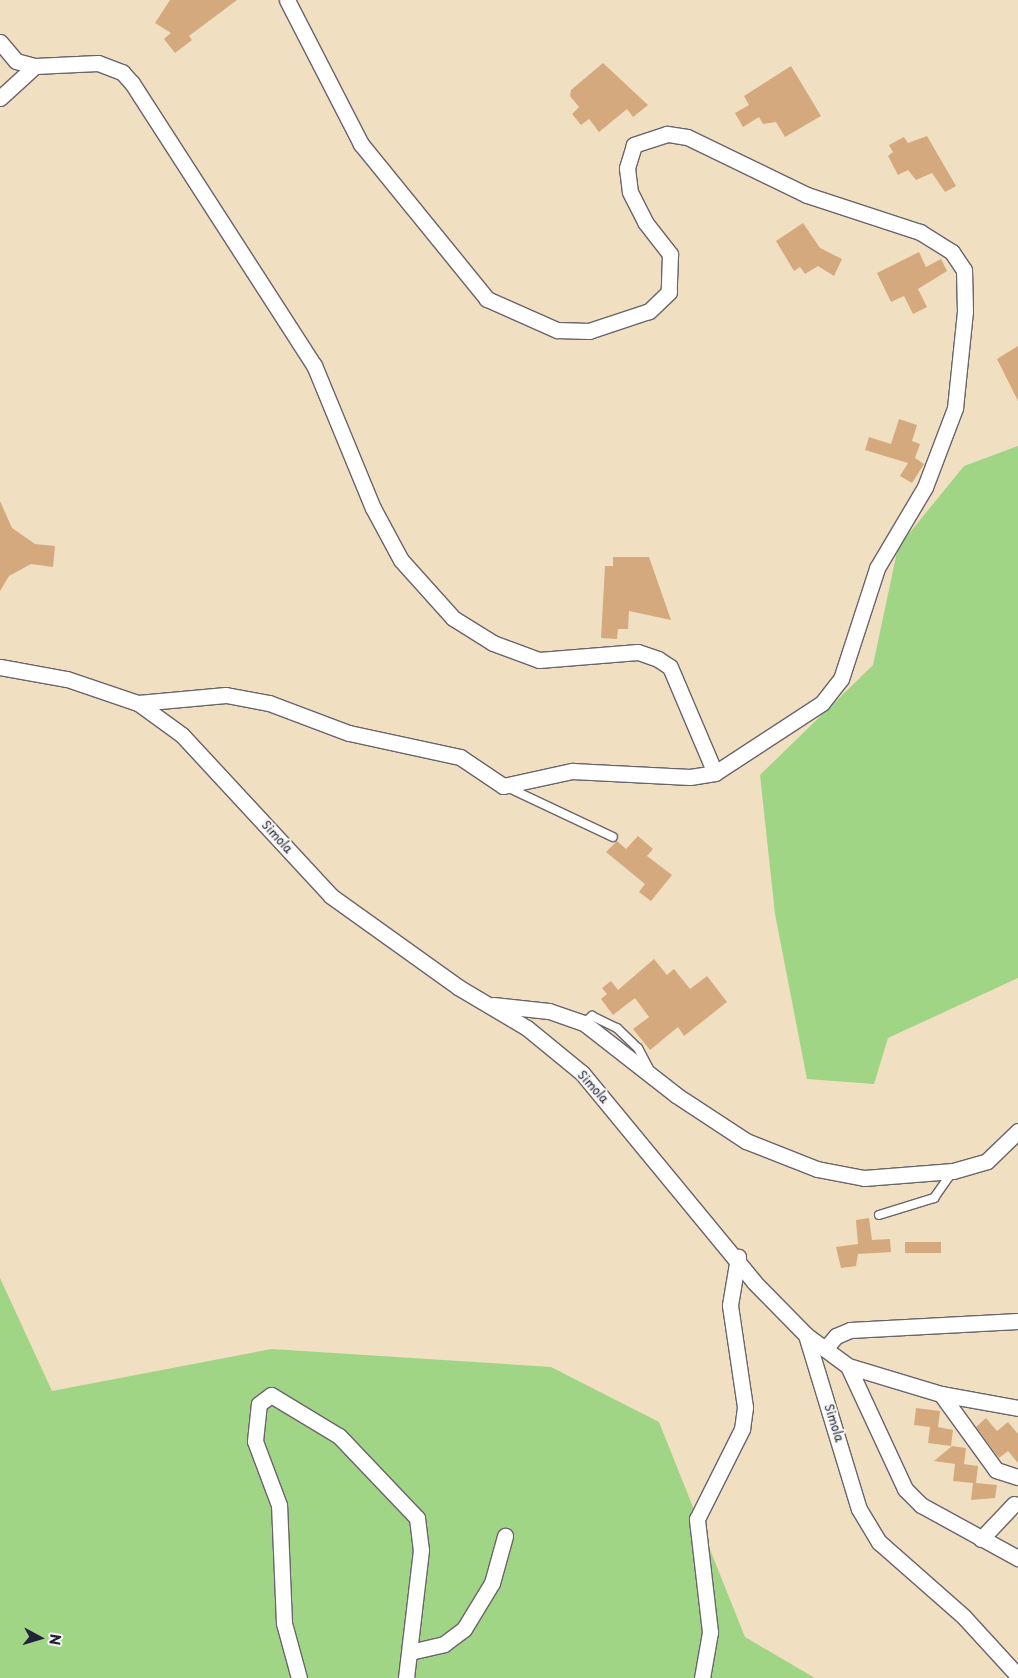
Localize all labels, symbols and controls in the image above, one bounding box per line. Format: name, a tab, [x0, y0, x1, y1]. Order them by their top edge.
street label: Simola	[259, 818, 295, 856]
street label: Simola	[575, 1068, 611, 1106]
street label: Simola	[821, 1402, 847, 1444]
north arrow	[15, 1613, 65, 1663]
text: N	[44, 1633, 66, 1646]

